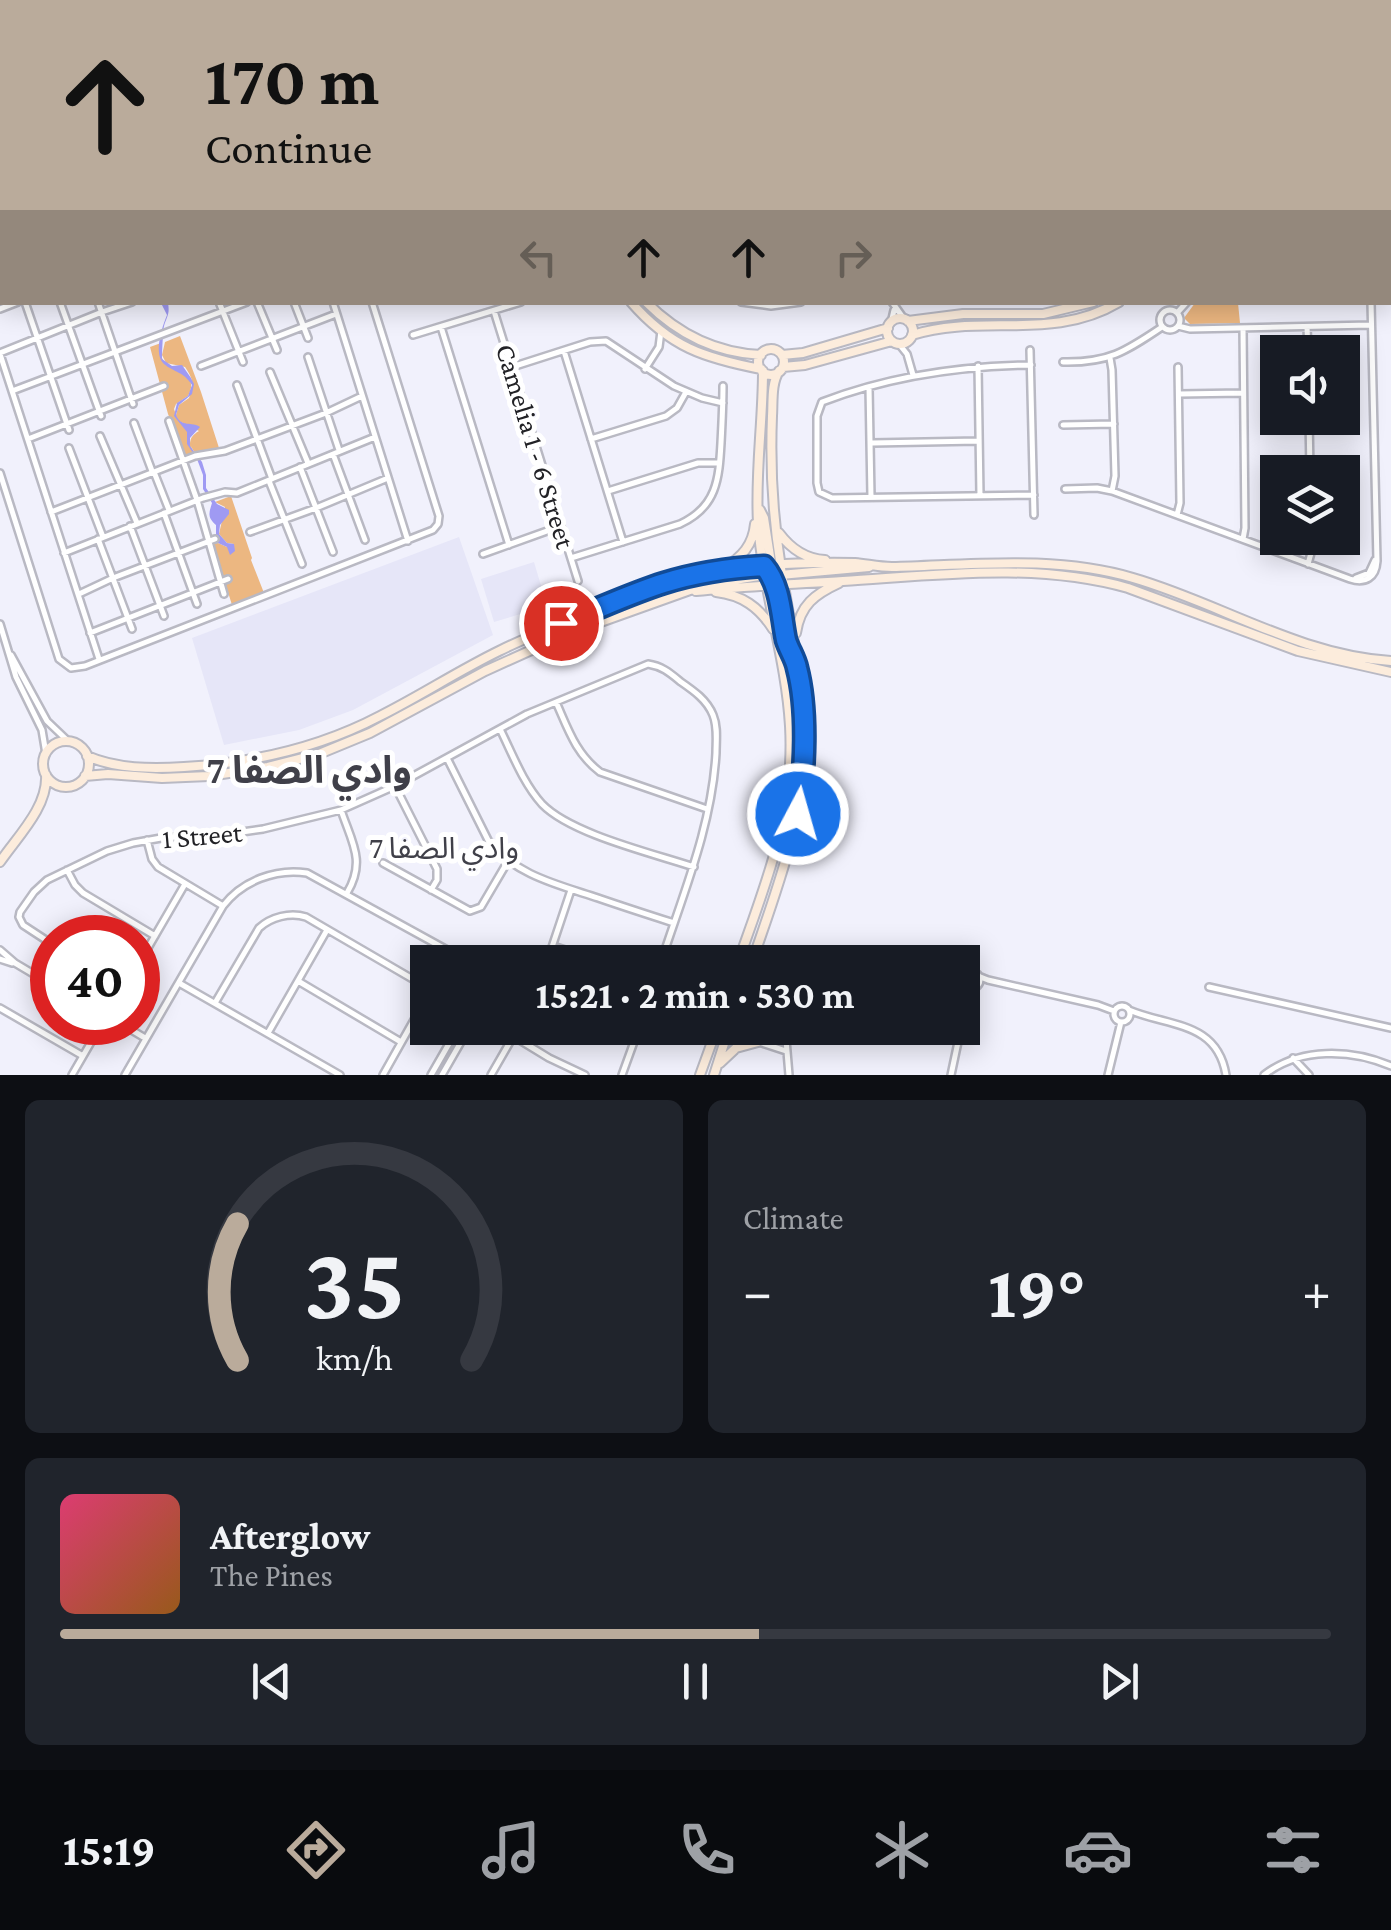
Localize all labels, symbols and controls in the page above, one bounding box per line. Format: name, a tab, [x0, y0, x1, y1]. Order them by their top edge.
icon: ahead	[40, 40, 170, 170]
text: 170 m	[205, 41, 379, 119]
text: Continue	[205, 123, 372, 173]
icon: left	[511, 230, 566, 285]
icon: ahead	[616, 230, 671, 285]
icon: ahead	[721, 230, 776, 285]
icon: right	[826, 230, 881, 285]
map controls	[1260, 335, 1360, 555]
button: sound	[1260, 335, 1360, 435]
street label: Camelia 1 - 6 Street	[490, 340, 582, 553]
button: layers	[1260, 455, 1360, 555]
pin	[519, 581, 604, 666]
icon: arrive	[534, 596, 589, 651]
district label: وادي الصفا 7	[206, 749, 412, 801]
position arrow	[746, 762, 850, 866]
street label: 1 Street	[161, 817, 244, 854]
district label: وادي الصفا 7	[369, 831, 519, 871]
speed limit sign: 40	[30, 915, 160, 1045]
text: 15:21 · 2 min · 530 m	[536, 974, 854, 1016]
text: Climate	[743, 1200, 844, 1236]
text: 35	[303, 1225, 405, 1340]
text: 19°	[988, 1250, 1086, 1333]
text: −	[743, 1261, 772, 1322]
text: +	[1302, 1261, 1331, 1322]
text: km/h	[315, 1338, 393, 1378]
text: Afterglow	[210, 1515, 370, 1557]
text: The Pines	[210, 1557, 333, 1593]
icon: previous	[244, 1654, 299, 1709]
icon: pause	[668, 1654, 723, 1709]
icon: next	[1092, 1654, 1147, 1709]
icon: directions	[281, 1815, 351, 1885]
icon: music	[476, 1815, 546, 1885]
icon: phone	[672, 1815, 742, 1885]
icon: climate	[867, 1815, 937, 1885]
icon: car	[1063, 1815, 1133, 1885]
icon: filters	[1258, 1815, 1328, 1885]
text: 15:19	[63, 1825, 156, 1875]

